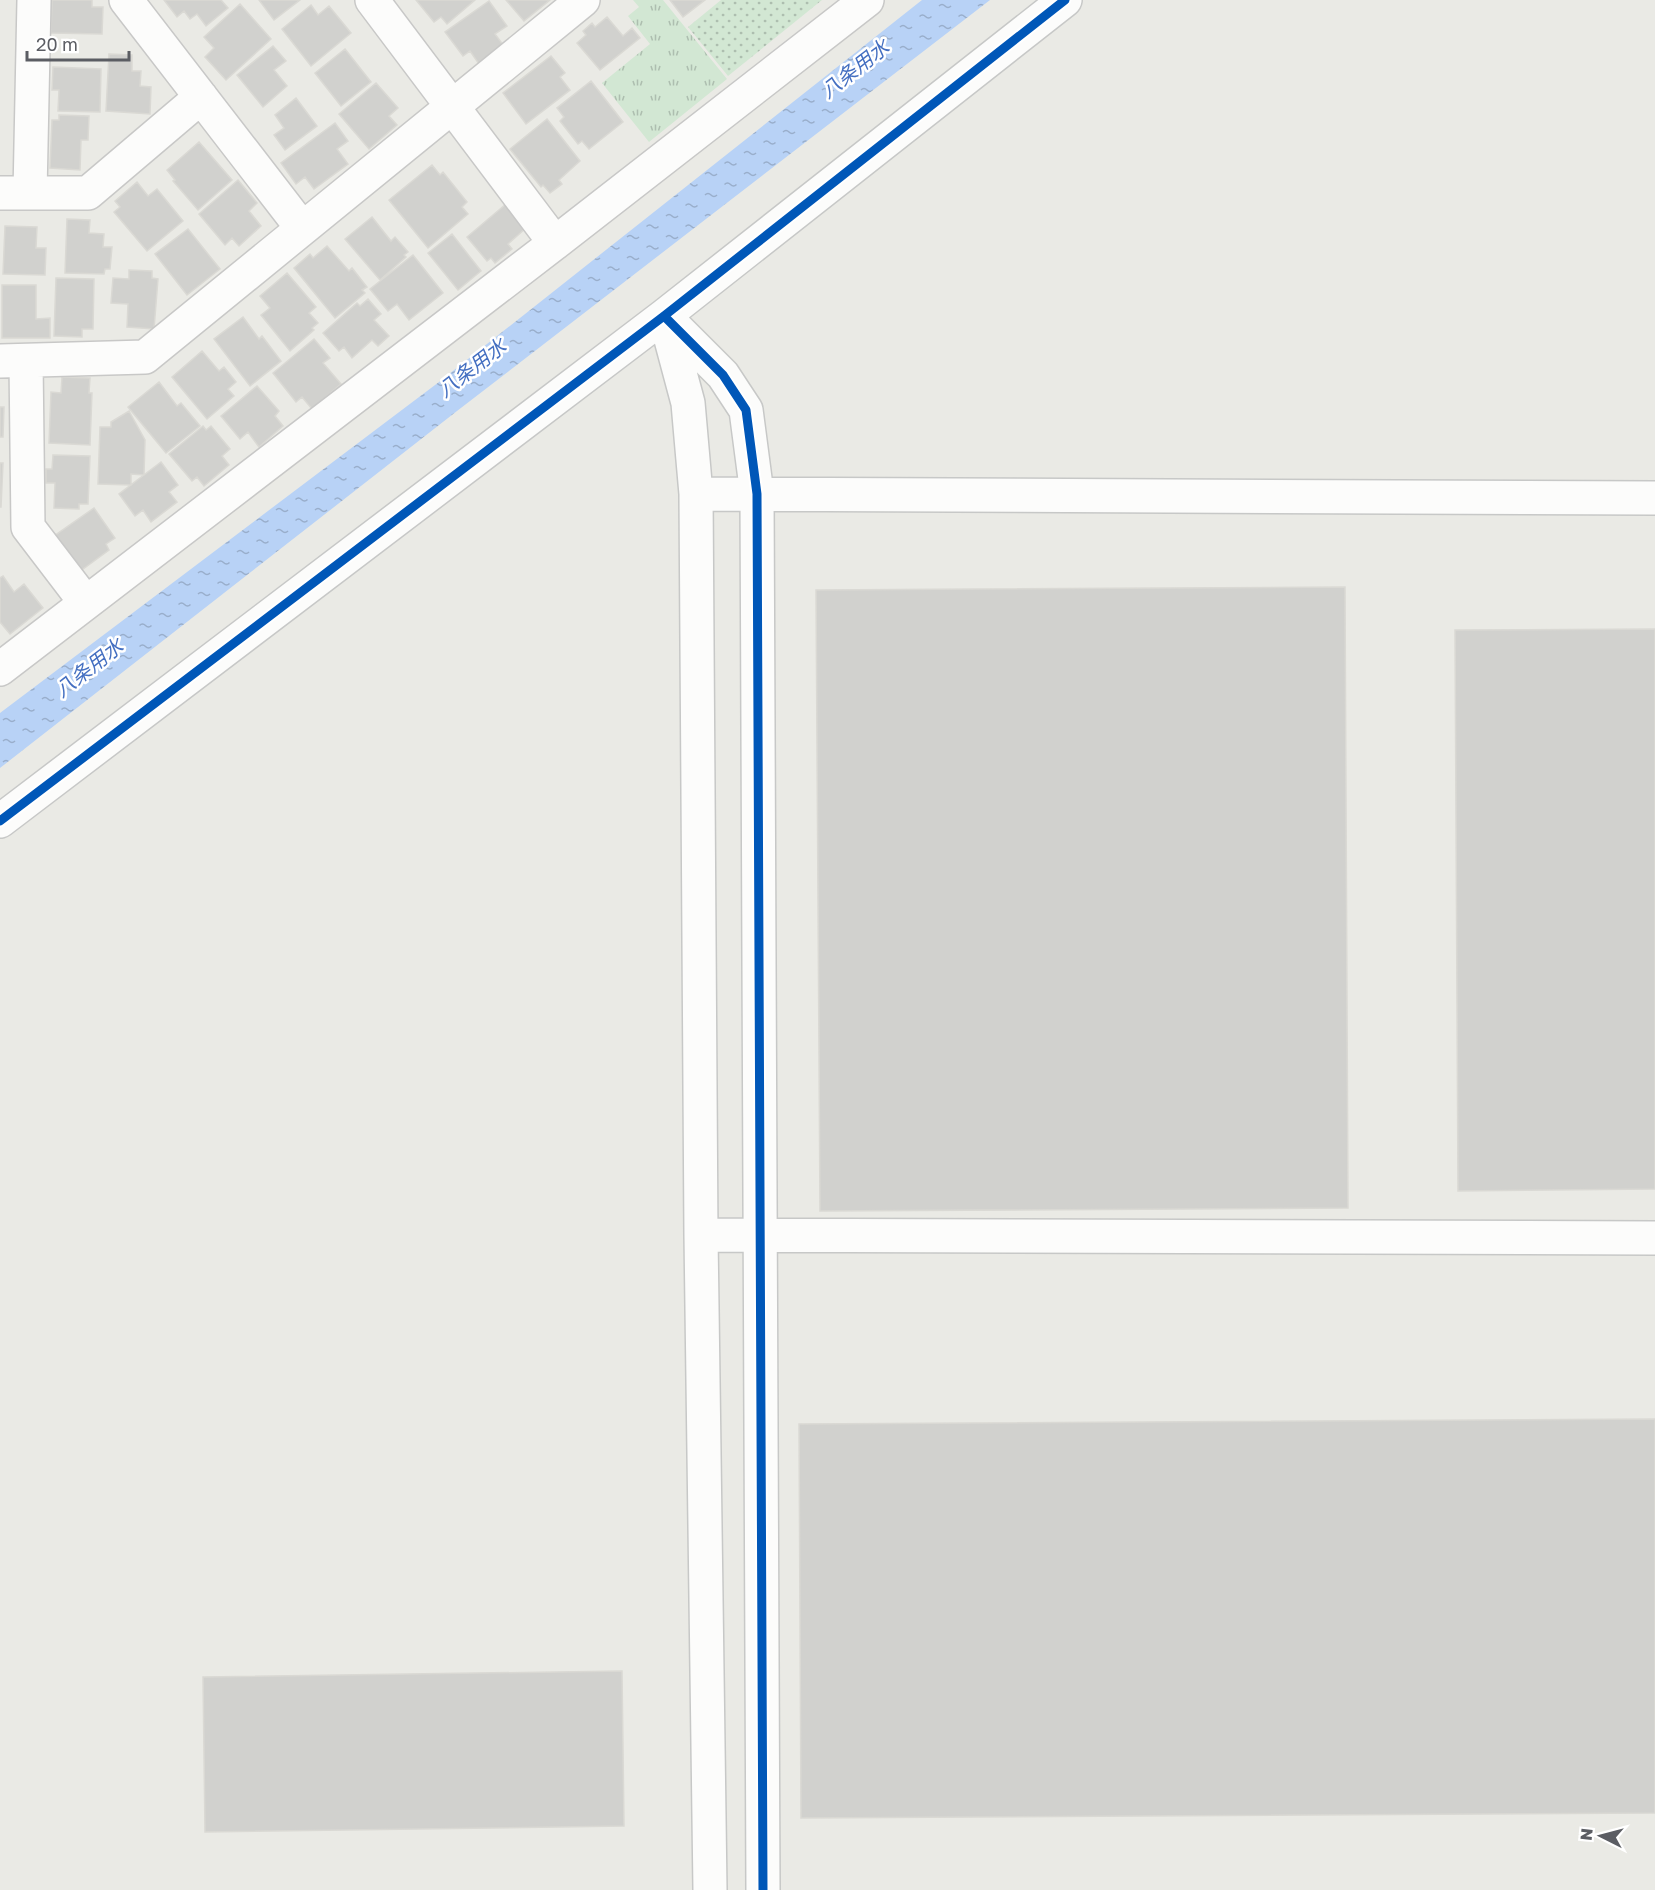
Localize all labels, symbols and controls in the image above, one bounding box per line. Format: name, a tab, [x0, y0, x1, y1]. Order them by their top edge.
scale bar	[27, 24, 129, 62]
text: 20 m	[36, 33, 78, 55]
water label: 八条用水	[815, 33, 895, 102]
water label: 八条用水	[432, 332, 512, 401]
water label: 八条用水	[49, 632, 129, 701]
north arrow	[1571, 1806, 1631, 1866]
text: N	[1576, 1827, 1597, 1842]

